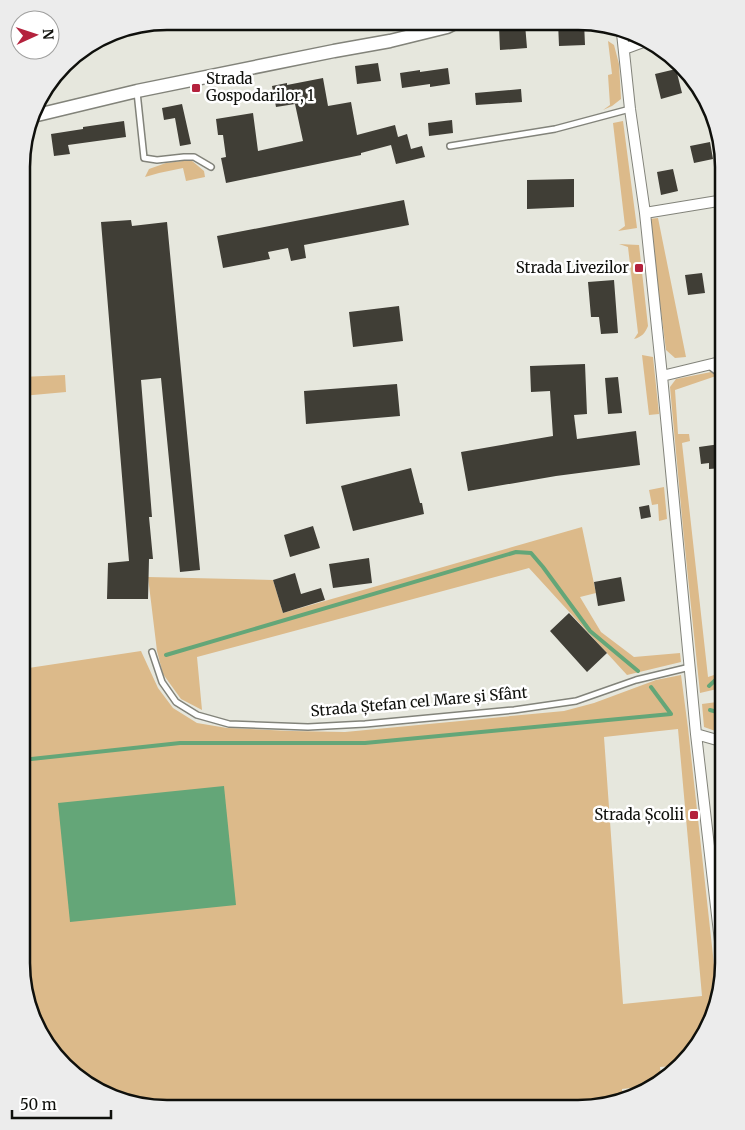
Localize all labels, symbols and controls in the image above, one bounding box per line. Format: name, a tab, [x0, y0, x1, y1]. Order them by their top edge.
north arrow	[10, 10, 60, 60]
text: N	[39, 28, 57, 40]
place label: Strada Gospodarilor, 1	[206, 69, 314, 105]
marker: Strada Gospodarilor, 1	[190, 82, 202, 94]
place label: Strada Livezilor	[516, 258, 629, 277]
marker: Strada Livezilor	[633, 262, 645, 274]
street label: Strada Ștefan cel Mare și Sfânt	[310, 683, 528, 721]
place label: Strada Școlii	[594, 805, 684, 825]
marker: Strada Școlii	[688, 809, 700, 821]
scale bar	[12, 1088, 111, 1120]
text: 50 m	[20, 1095, 57, 1114]

